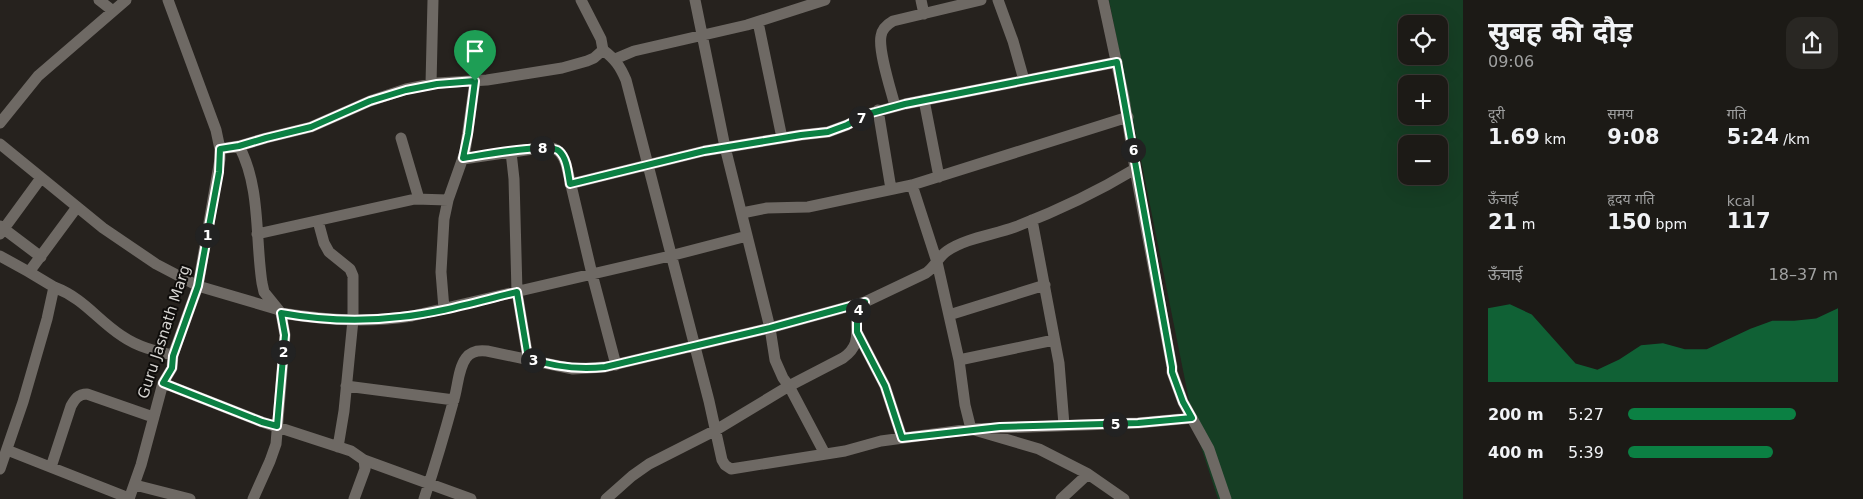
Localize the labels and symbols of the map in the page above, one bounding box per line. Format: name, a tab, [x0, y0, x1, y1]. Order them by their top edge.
pin	[454, 30, 496, 81]
pin: 7	[848, 106, 874, 130]
pin: 8	[530, 136, 554, 160]
pin: 6	[1120, 138, 1146, 162]
pin: 1	[194, 222, 220, 248]
street label: Guru Jasnath Marg	[134, 263, 194, 401]
pin: 4	[846, 298, 870, 322]
pin: 2	[270, 340, 296, 364]
pin: 3	[520, 348, 546, 372]
pin: 5	[1102, 412, 1128, 436]

